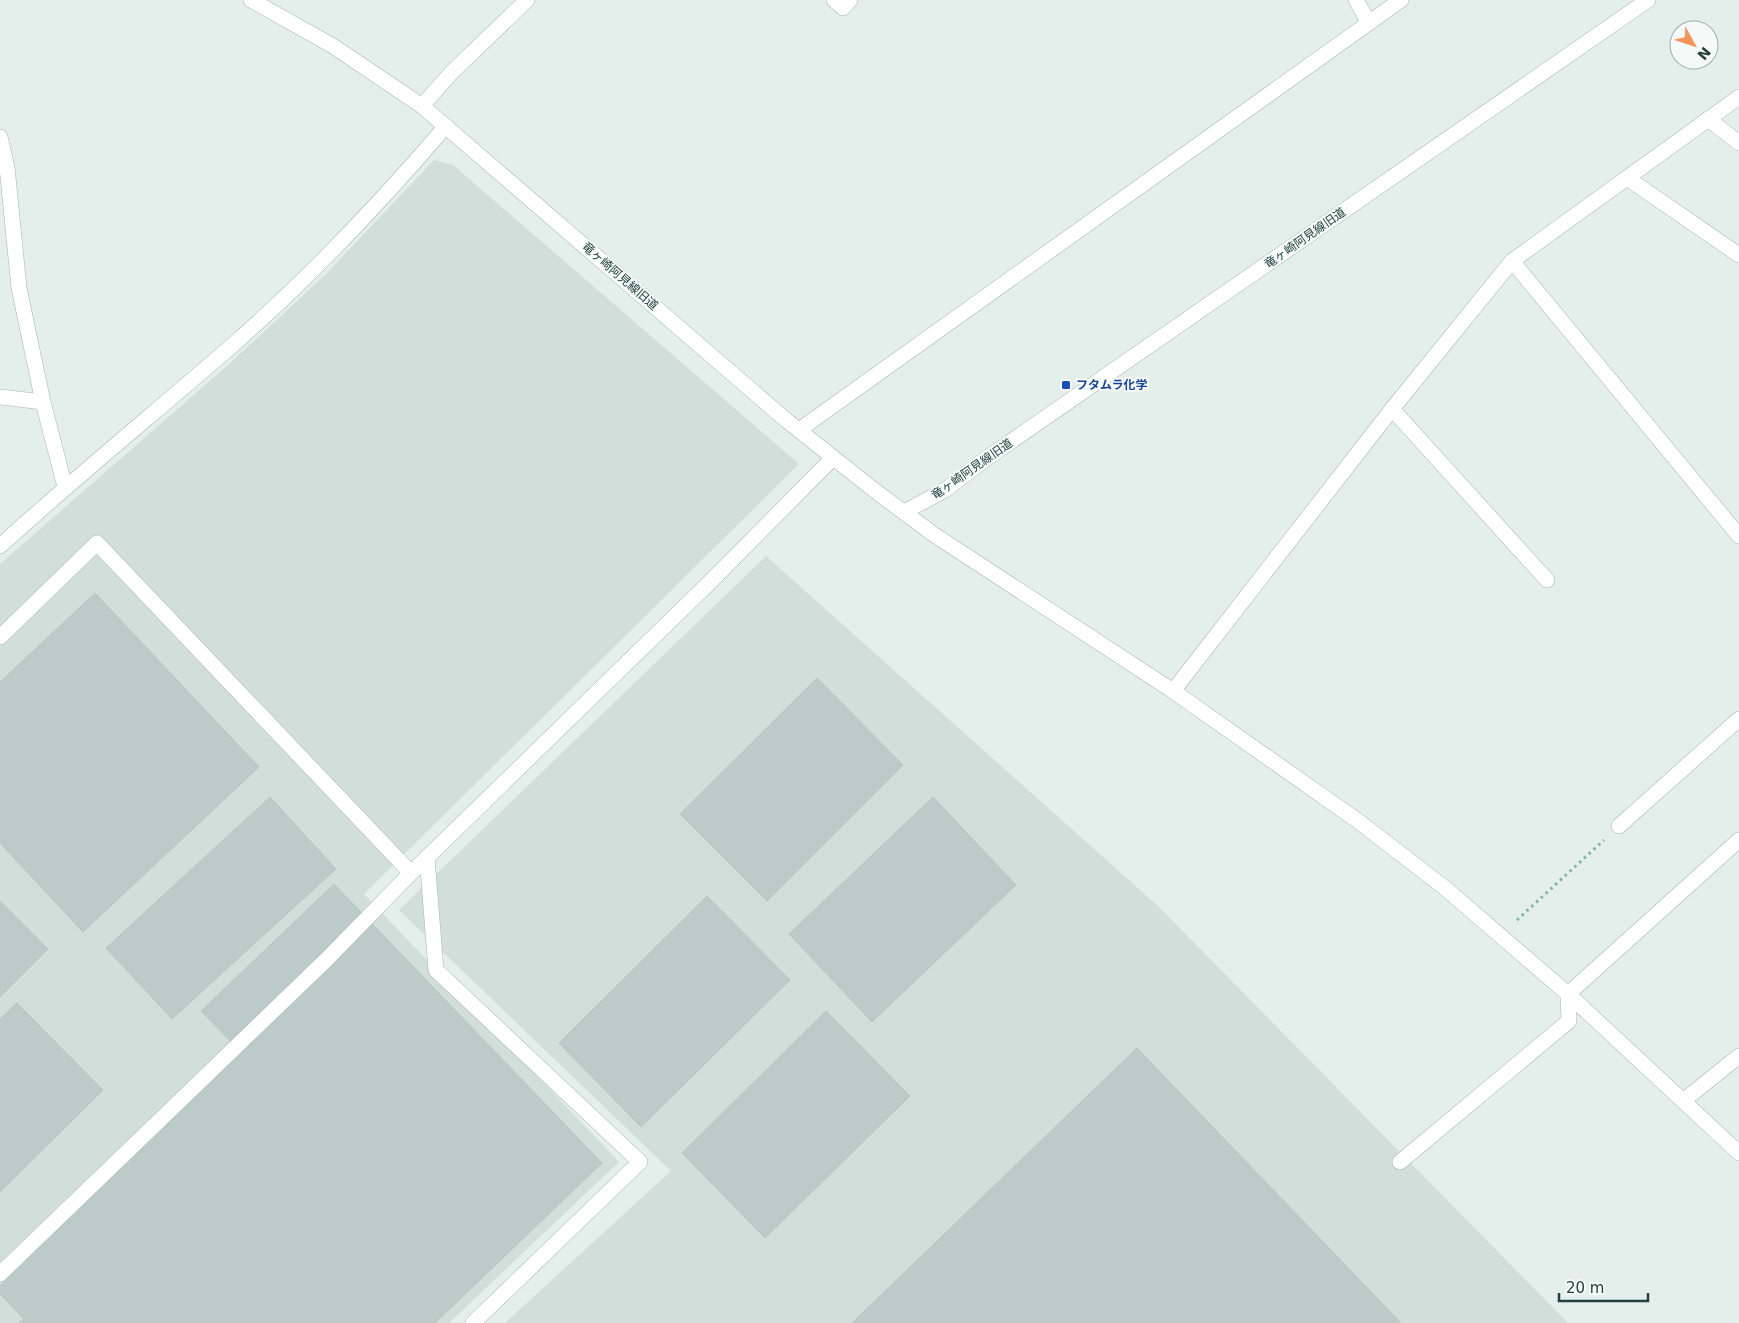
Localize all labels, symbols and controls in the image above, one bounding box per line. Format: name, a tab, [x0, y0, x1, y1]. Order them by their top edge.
north arrow	[1669, 20, 1719, 70]
text: N	[1694, 44, 1714, 63]
street label: 竜ヶ崎阿見線旧道	[1262, 205, 1348, 271]
street label: 竜ヶ崎阿見線旧道	[579, 239, 661, 313]
place label: フタムラ化学	[1076, 378, 1147, 392]
marker: フタムラ化学	[1060, 379, 1072, 391]
street label: 竜ヶ崎阿見線旧道	[929, 436, 1015, 502]
scale bar	[1559, 1270, 1648, 1302]
text: 20 m	[1566, 1279, 1604, 1297]

